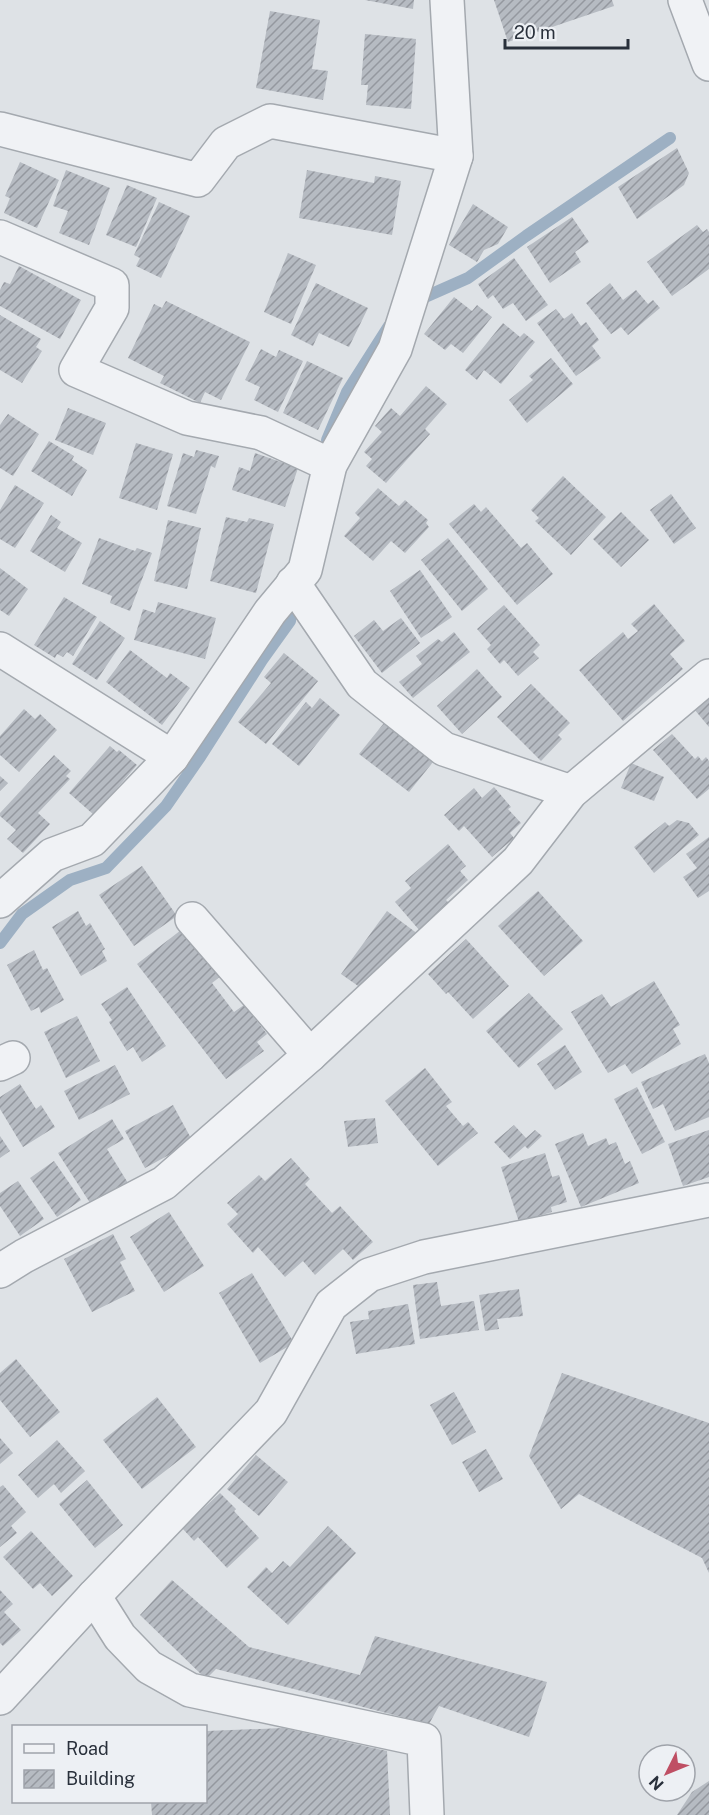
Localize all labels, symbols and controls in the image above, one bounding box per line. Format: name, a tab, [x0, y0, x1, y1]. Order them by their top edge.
scale bar	[505, 12, 628, 50]
text: 20 m	[514, 22, 556, 43]
legend	[12, 1725, 207, 1803]
text: Road	[66, 1738, 109, 1759]
north arrow	[637, 1743, 697, 1803]
text: Building	[66, 1768, 135, 1789]
text: N	[645, 1772, 668, 1794]

